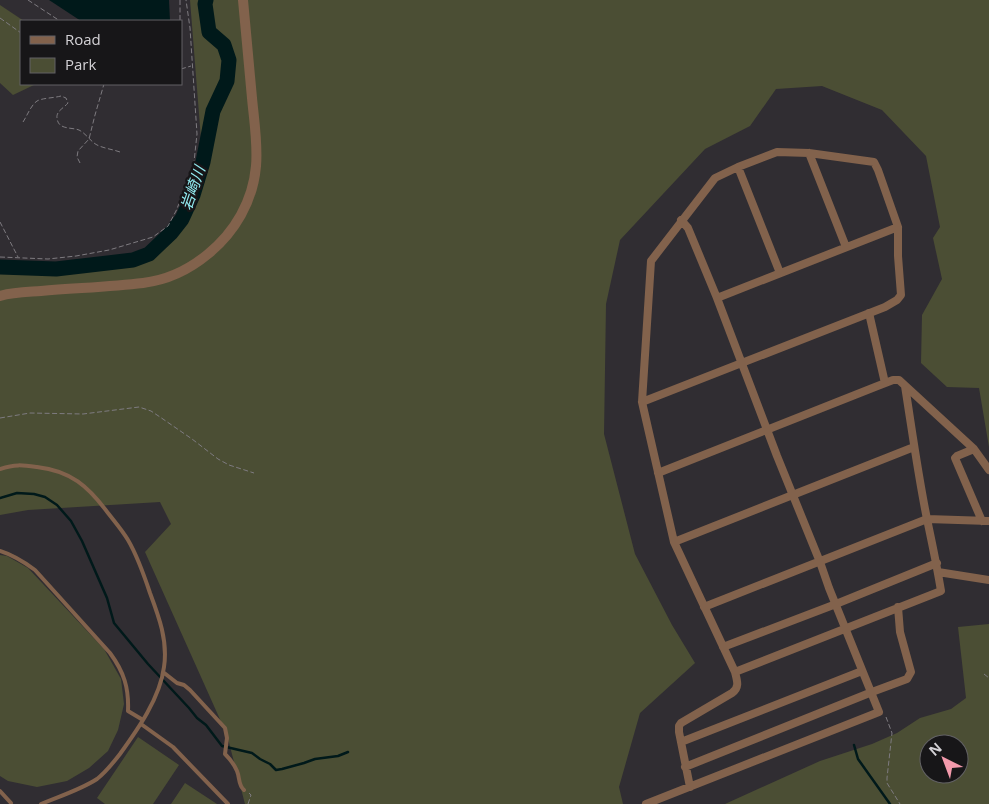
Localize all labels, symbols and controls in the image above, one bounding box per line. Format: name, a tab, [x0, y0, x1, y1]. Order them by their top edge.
legend	[20, 20, 182, 85]
text: Road	[65, 29, 101, 49]
text: Park	[65, 54, 96, 74]
water label: 岩崎川	[175, 161, 209, 212]
north arrow	[919, 734, 969, 784]
text: N	[924, 738, 946, 760]

